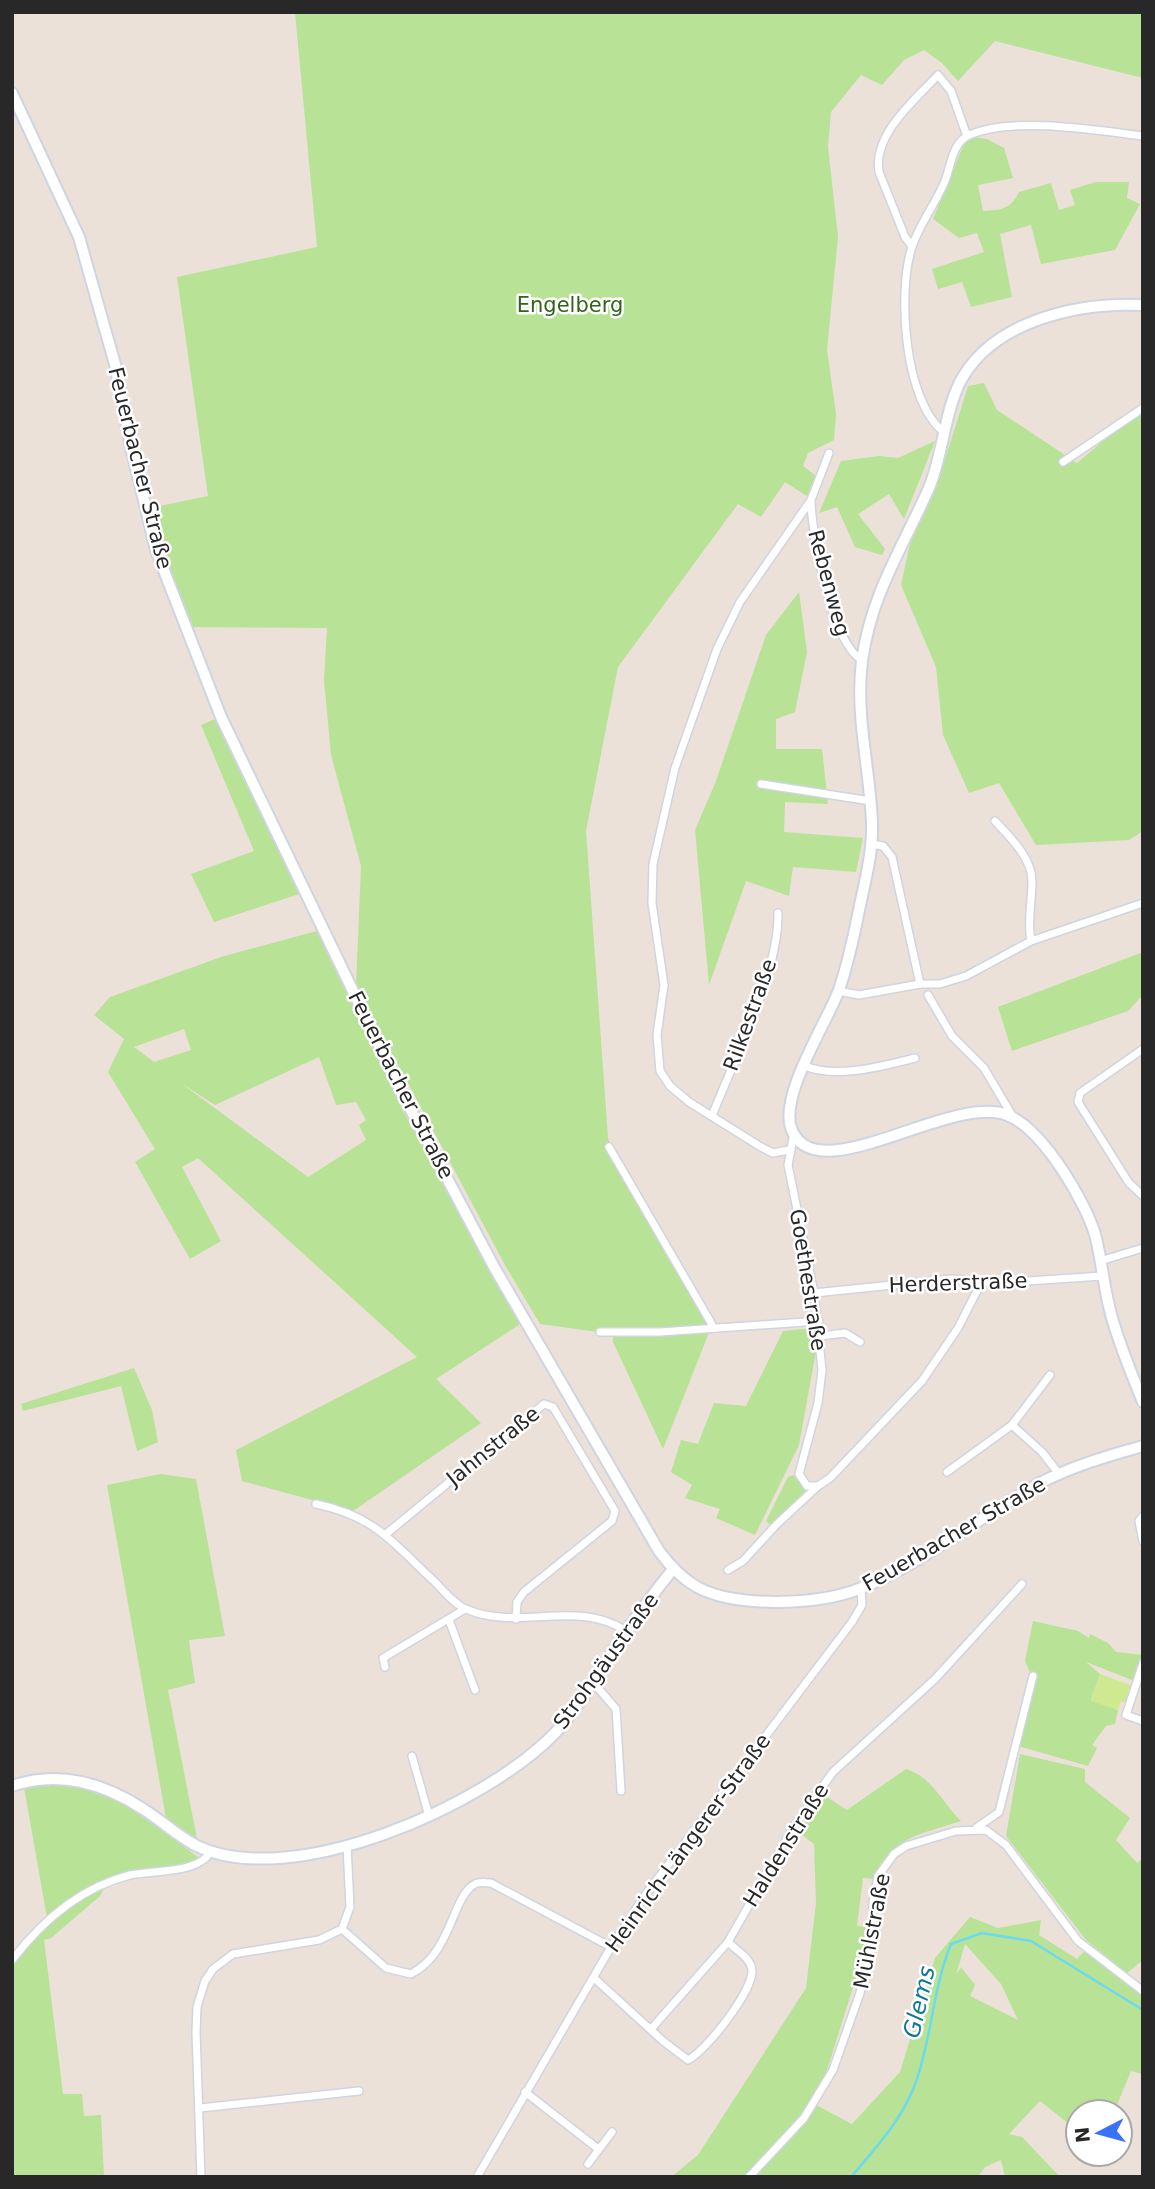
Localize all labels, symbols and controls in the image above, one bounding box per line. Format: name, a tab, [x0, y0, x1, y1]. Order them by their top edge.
park label: Engelberg	[517, 293, 623, 317]
street label: Feuerbacher Straße	[103, 365, 177, 571]
street label: Rebenweg	[803, 527, 855, 639]
street label: Rilkestraße	[719, 956, 781, 1074]
street label: Feuerbacher Straße	[343, 987, 459, 1183]
street label: Goethestraße	[785, 1207, 831, 1353]
street label: Herderstraße	[888, 1269, 1028, 1297]
street label: Jahnstraße	[440, 1401, 544, 1492]
street label: Feuerbacher Straße	[858, 1472, 1050, 1596]
street label: Strohgäustraße	[549, 1588, 663, 1734]
street label: Heinrich-Längerer-Straße	[601, 1729, 775, 1957]
street label: Haldenstraße	[738, 1779, 834, 1911]
street label: Mühlstraße	[849, 1871, 895, 1991]
water label: Glems	[898, 1964, 940, 2040]
north arrow	[1064, 2098, 1134, 2168]
text: N	[1070, 2126, 1094, 2144]

